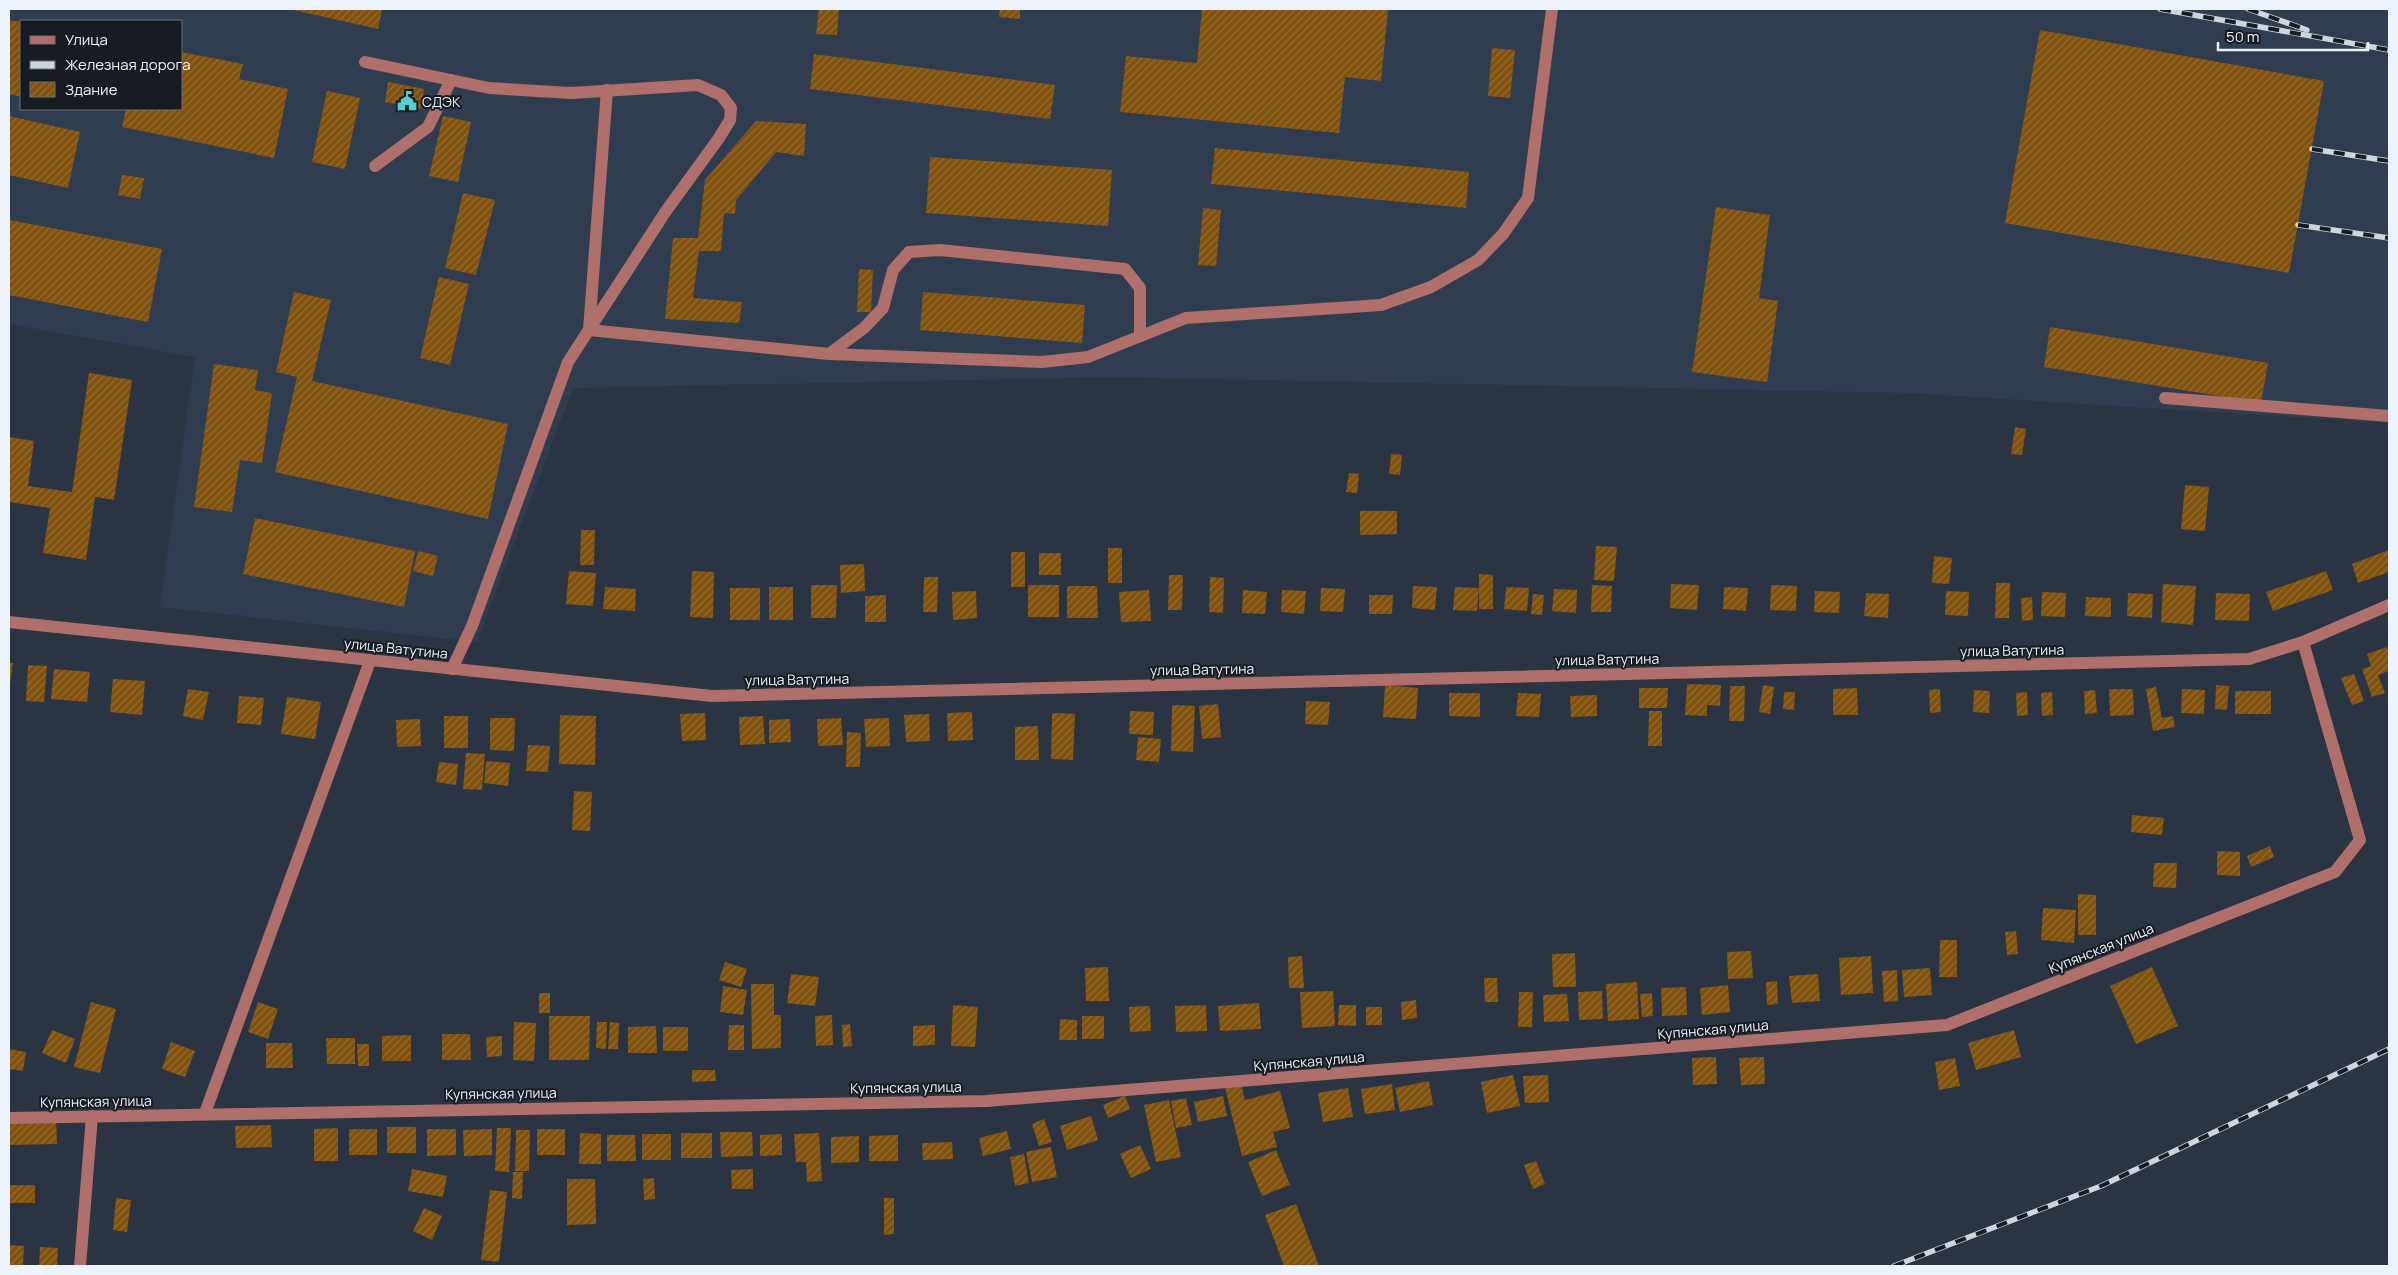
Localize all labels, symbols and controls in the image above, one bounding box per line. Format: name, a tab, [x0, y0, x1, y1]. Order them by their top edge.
legend	[20, 20, 182, 110]
scale bar	[2218, 20, 2368, 52]
text: 50 m	[2226, 26, 2260, 47]
text: Улица	[65, 29, 108, 50]
text: Железная дорога	[65, 54, 190, 75]
text: Здание	[65, 79, 118, 100]
public building icon: СДЭК	[396, 90, 418, 112]
place label: СДЭК	[422, 92, 461, 111]
street label: улица Ватутина	[343, 633, 449, 663]
street label: улица Ватутина	[1960, 640, 2064, 660]
street label: улица Ватутина	[1555, 649, 1659, 669]
street label: улица Ватутина	[1150, 659, 1254, 679]
street label: улица Ватутина	[745, 669, 849, 689]
street label: Купянская улица	[2046, 918, 2156, 978]
street label: Купянская улица	[1657, 1015, 1769, 1043]
street label: Купянская улица	[1253, 1047, 1365, 1075]
street label: Купянская улица	[850, 1077, 962, 1097]
street label: Купянская улица	[445, 1083, 557, 1103]
street label: Купянская улица	[40, 1091, 152, 1111]

